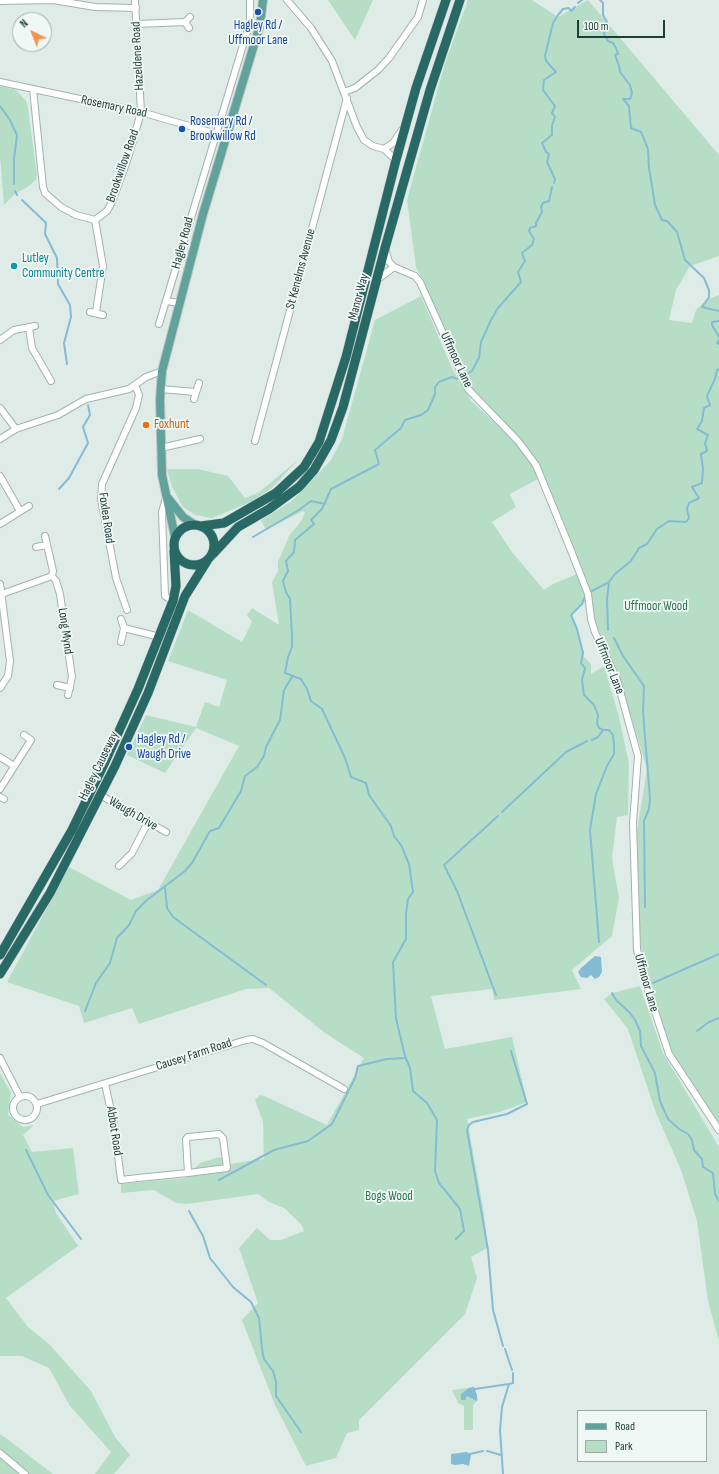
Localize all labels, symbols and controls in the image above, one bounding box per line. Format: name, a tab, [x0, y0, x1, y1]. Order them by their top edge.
marker: Hagley Rd / Uffmoor Lane	[253, 7, 263, 17]
north arrow	[12, 12, 52, 52]
scale bar	[579, 12, 667, 38]
text: N	[18, 17, 31, 30]
place label: Hagley Rd / Uffmoor Lane	[228, 18, 288, 49]
text: 100 m	[584, 19, 609, 34]
street label: Hazeldene Road	[128, 21, 148, 91]
street label: Rosemary Road	[80, 92, 148, 122]
place label: Rosemary Rd / Brookwillow Rd	[190, 114, 256, 145]
marker: Rosemary Rd / Brookwillow Rd	[177, 124, 187, 134]
street label: Brookwillow Road	[103, 128, 143, 204]
street label: Hagley Road	[169, 215, 197, 271]
street label: St Kenelms Avenue	[283, 227, 319, 311]
place label: Lutley Community Centre	[22, 251, 105, 282]
marker: Lutley Community Centre	[9, 261, 19, 271]
street label: Manor Way	[345, 272, 373, 322]
street label: Uffmoor Lane	[436, 330, 476, 390]
place label: Foxhunt	[154, 417, 190, 433]
marker: Foxhunt	[141, 420, 151, 430]
street label: Foxlea Road	[95, 492, 117, 544]
park label: Uffmoor Wood	[624, 599, 688, 615]
street label: Long Mynd	[54, 607, 76, 655]
street label: Uffmoor Lane	[591, 636, 627, 696]
street label: Hagley Causeway	[76, 729, 122, 803]
place label: Hagley Rd / Waugh Drive	[137, 732, 191, 763]
marker: Hagley Rd / Waugh Drive	[124, 742, 134, 752]
street label: Waugh Drive	[106, 794, 160, 834]
street label: Uffmoor Lane	[630, 952, 662, 1014]
street label: Causey Farm Road	[154, 1035, 234, 1075]
street label: Abbot Road	[102, 1105, 126, 1157]
park label: Bogs Wood	[365, 1189, 413, 1205]
legend	[577, 1410, 707, 1462]
text: Road	[615, 1419, 635, 1434]
text: Park	[615, 1439, 633, 1454]

